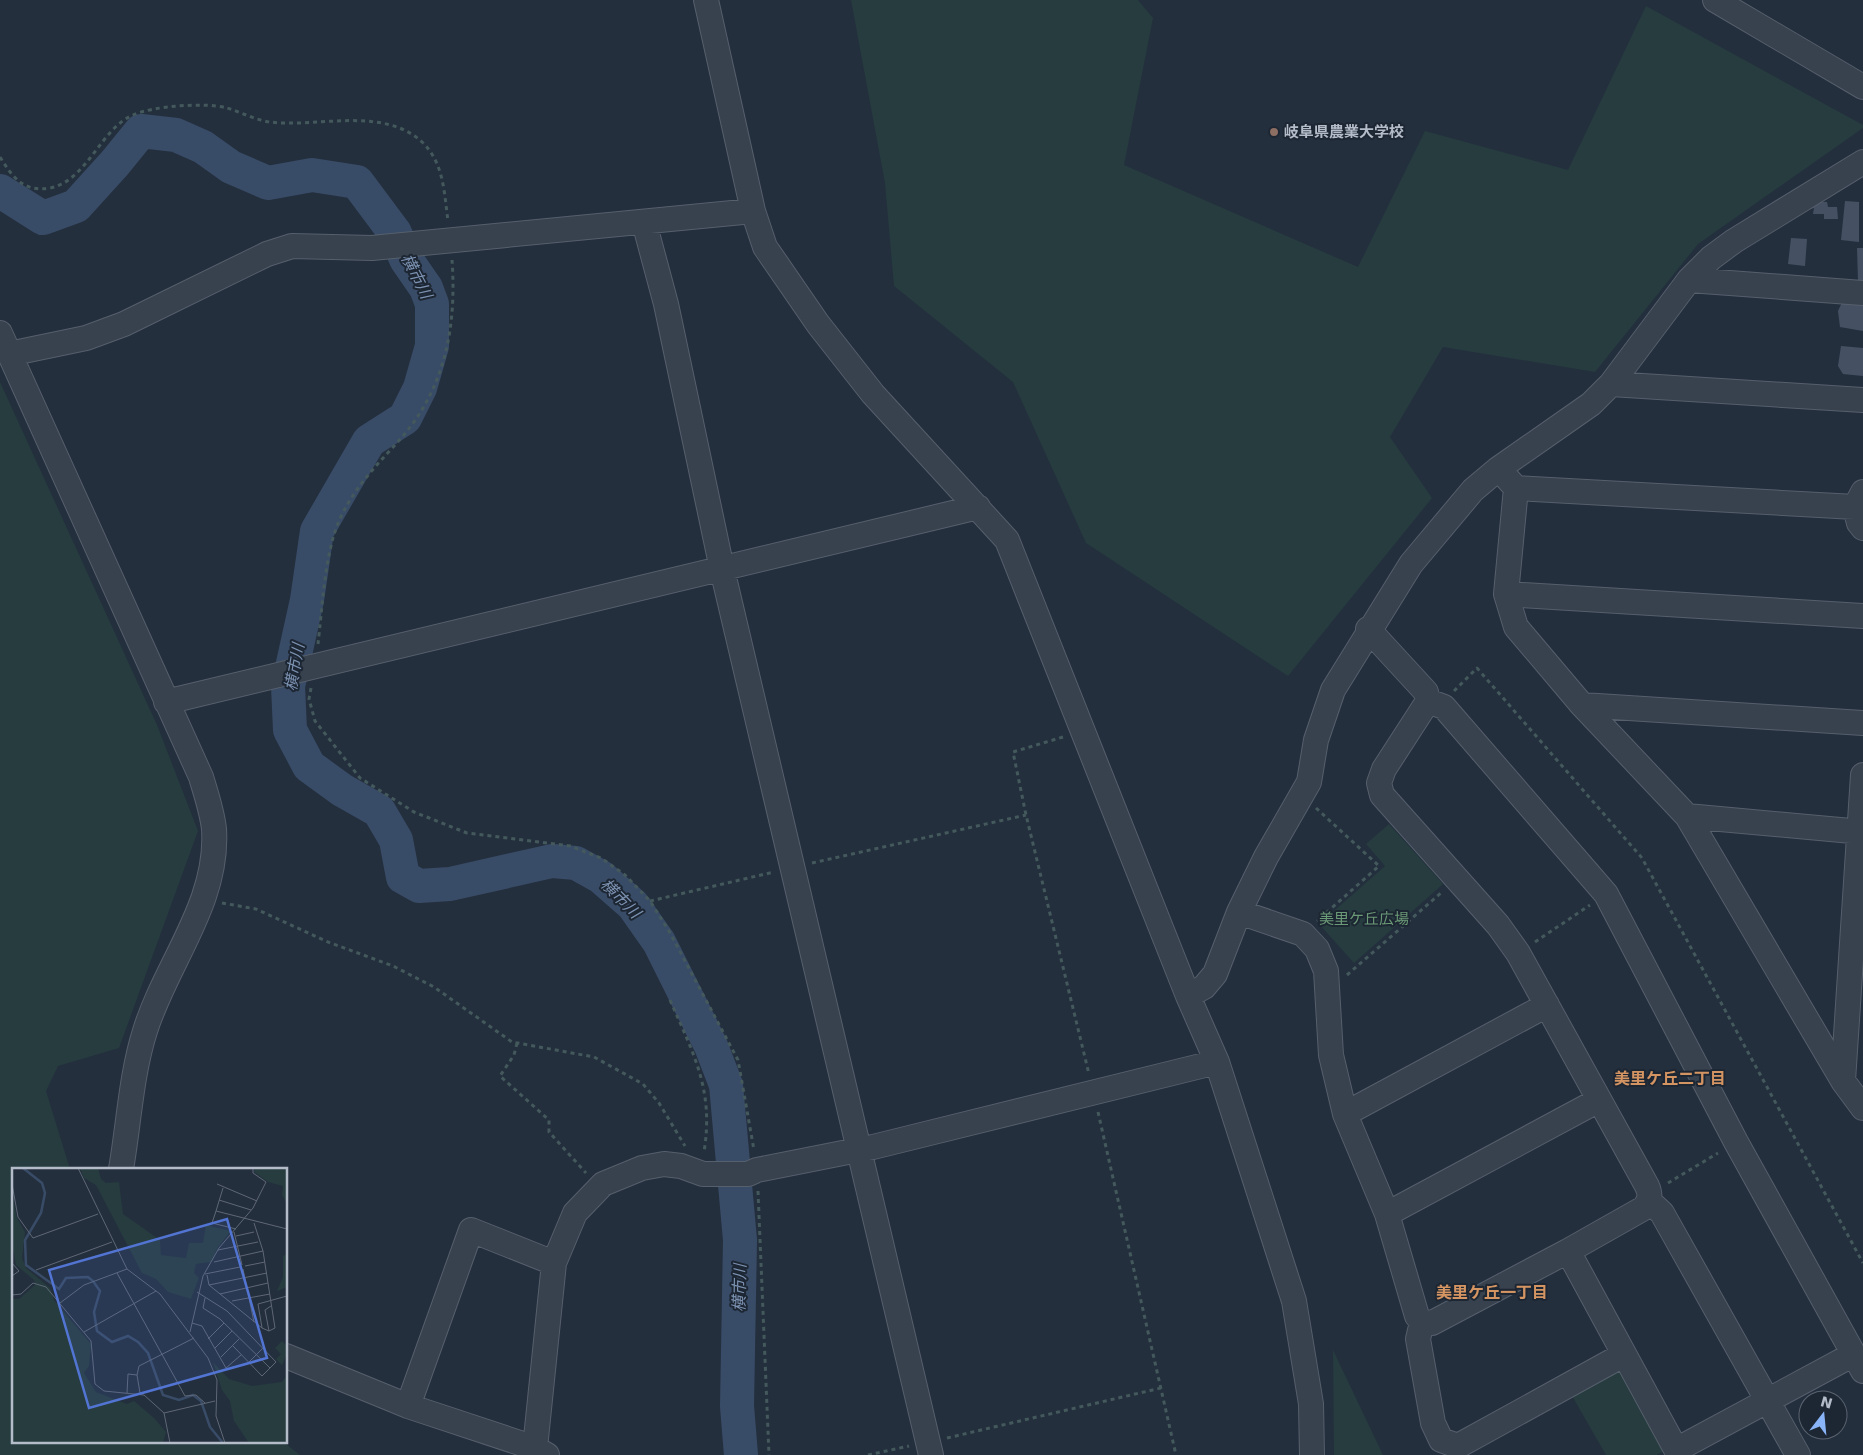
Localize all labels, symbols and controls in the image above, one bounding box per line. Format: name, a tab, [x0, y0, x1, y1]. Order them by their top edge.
place label: 岐阜県農業大学校	[1284, 123, 1404, 141]
marker: 岐阜県農業大学校	[1268, 126, 1280, 138]
water label: 横市川	[397, 251, 437, 304]
water label: 横市川	[281, 640, 308, 692]
water label: 横市川	[597, 875, 646, 923]
park label: 美里ケ丘広場	[1319, 910, 1409, 928]
district label: 美里ケ丘二丁目	[1614, 1069, 1726, 1088]
inset map	[12, 1168, 288, 1442]
water label: 横市川	[730, 1262, 749, 1312]
district label: 美里ケ丘一丁目	[1436, 1283, 1548, 1302]
north arrow	[1798, 1390, 1848, 1440]
text: N	[1819, 1393, 1834, 1412]

